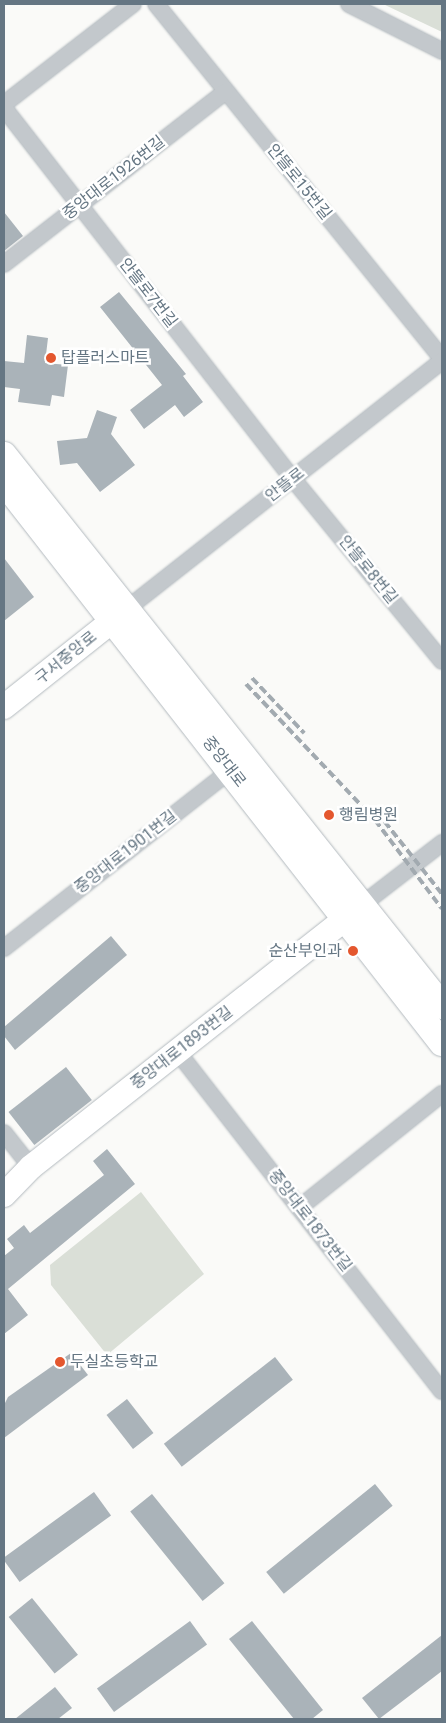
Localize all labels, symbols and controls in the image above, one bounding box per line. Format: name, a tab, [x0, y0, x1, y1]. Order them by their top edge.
street label: 중앙대로1926번길	[59, 132, 169, 224]
street label: 안뜰로15번길	[263, 140, 335, 224]
street label: 안뜰로7번길	[115, 255, 181, 331]
place label: 탑플러스마트	[61, 348, 149, 368]
marker: 탑플러스마트	[45, 352, 57, 364]
street label: 안뜰로	[262, 464, 308, 506]
street label: 안뜰로8번길	[335, 532, 401, 608]
street label: 구서중앙로	[31, 627, 101, 689]
street label: 중앙대로	[198, 733, 250, 791]
place label: 행림병원	[339, 805, 398, 825]
street label: 중앙대로1901번길	[71, 806, 181, 898]
marker: 행림병원	[323, 809, 335, 821]
place label: 순산부인과	[268, 941, 342, 961]
marker: 순산부인과	[346, 944, 360, 958]
street label: 중앙대로1893번길	[127, 1002, 237, 1094]
street label: 중앙대로1873번길	[264, 1166, 356, 1276]
place label: 두실초등학교	[70, 1352, 158, 1372]
marker: 두실초등학교	[54, 1356, 66, 1368]

